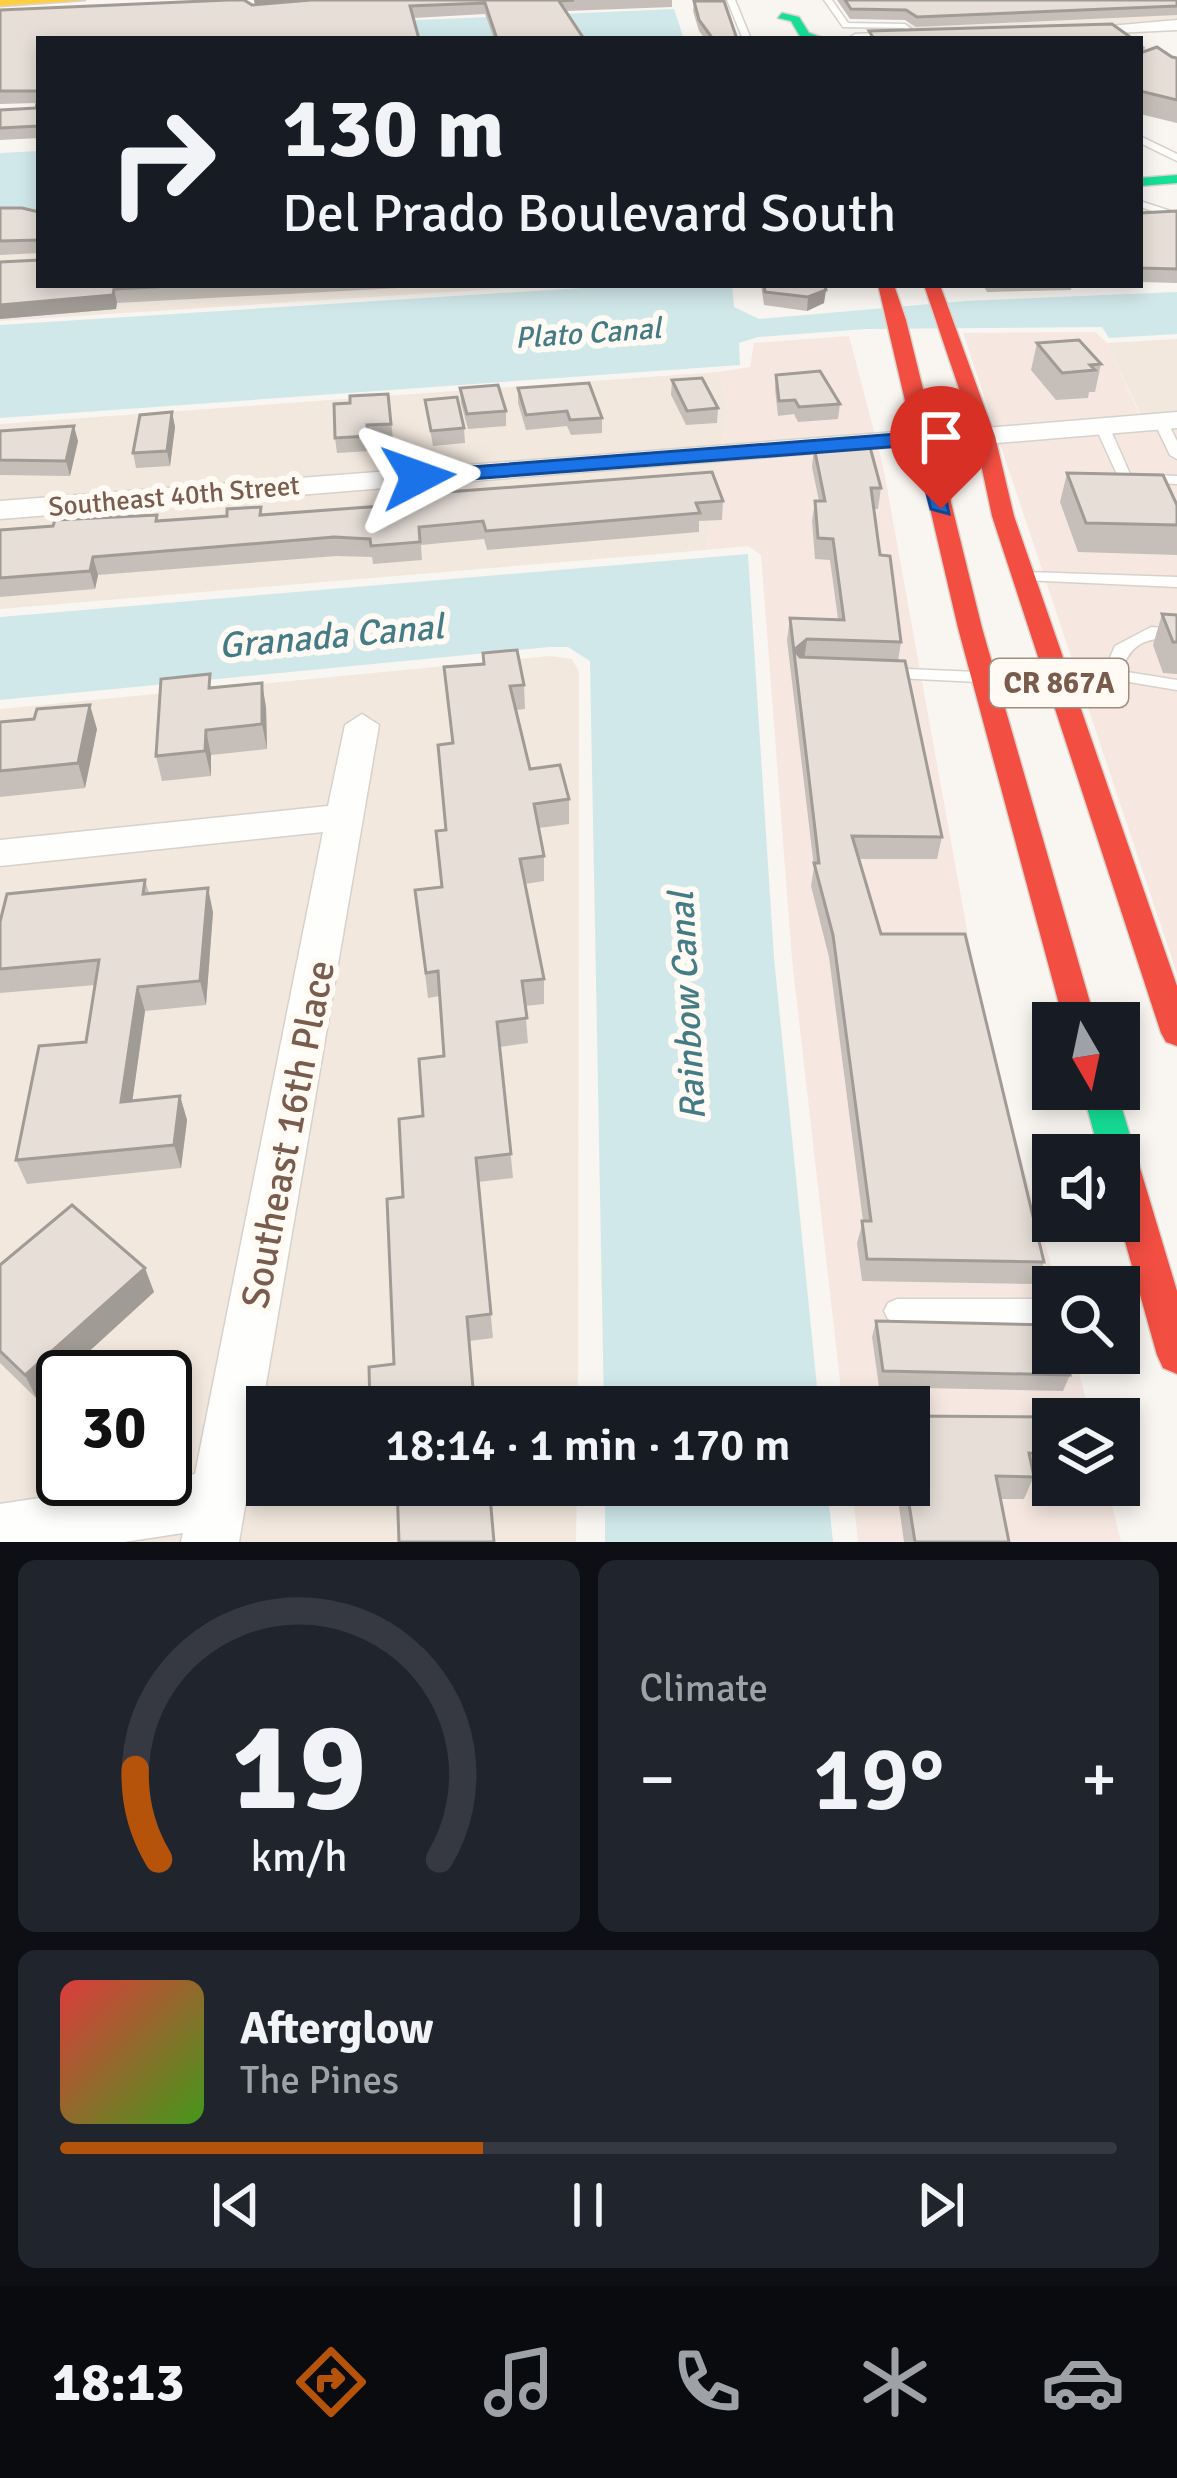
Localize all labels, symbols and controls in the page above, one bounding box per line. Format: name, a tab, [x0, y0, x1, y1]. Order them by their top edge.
text: 130 m	[282, 77, 504, 181]
icon: right	[84, 84, 240, 240]
text: Del Prado Boulevard South	[282, 180, 896, 247]
water label: Plato Canal	[514, 310, 665, 357]
pin	[890, 386, 992, 509]
icon: arrive	[908, 404, 974, 470]
position arrow	[355, 414, 481, 540]
street label: Southeast 40th Street	[47, 469, 301, 524]
water label: Granada Canal	[217, 604, 448, 669]
road number: CR 867A	[990, 659, 1128, 707]
water label: Rainbow Canal	[659, 888, 716, 1121]
street label: Southeast 16th Place	[231, 956, 345, 1312]
north arrow	[1032, 1002, 1140, 1110]
map controls	[1032, 1002, 1140, 1506]
button: sound	[1032, 1134, 1140, 1242]
button: search	[1032, 1266, 1140, 1374]
speed limit sign: 30	[36, 1350, 192, 1506]
button: layers	[1032, 1398, 1140, 1506]
text: 18:14 · 1 min · 170 m	[386, 1418, 790, 1473]
text: Climate	[640, 1664, 768, 1712]
text: 19	[231, 1691, 366, 1844]
text: 19°	[812, 1724, 944, 1835]
text: −	[640, 1739, 675, 1820]
text: +	[1081, 1739, 1117, 1820]
text: km/h	[250, 1831, 347, 1884]
text: Afterglow	[240, 2001, 433, 2056]
text: The Pines	[240, 2056, 399, 2104]
icon: previous	[203, 2172, 269, 2238]
icon: pause	[555, 2172, 621, 2238]
icon: next	[908, 2172, 974, 2238]
icon: directions	[289, 2340, 373, 2424]
icon: music	[477, 2340, 561, 2424]
icon: phone	[665, 2340, 749, 2424]
icon: climate	[853, 2340, 937, 2424]
icon: car	[1041, 2340, 1125, 2424]
text: 18:13	[52, 2349, 185, 2416]

